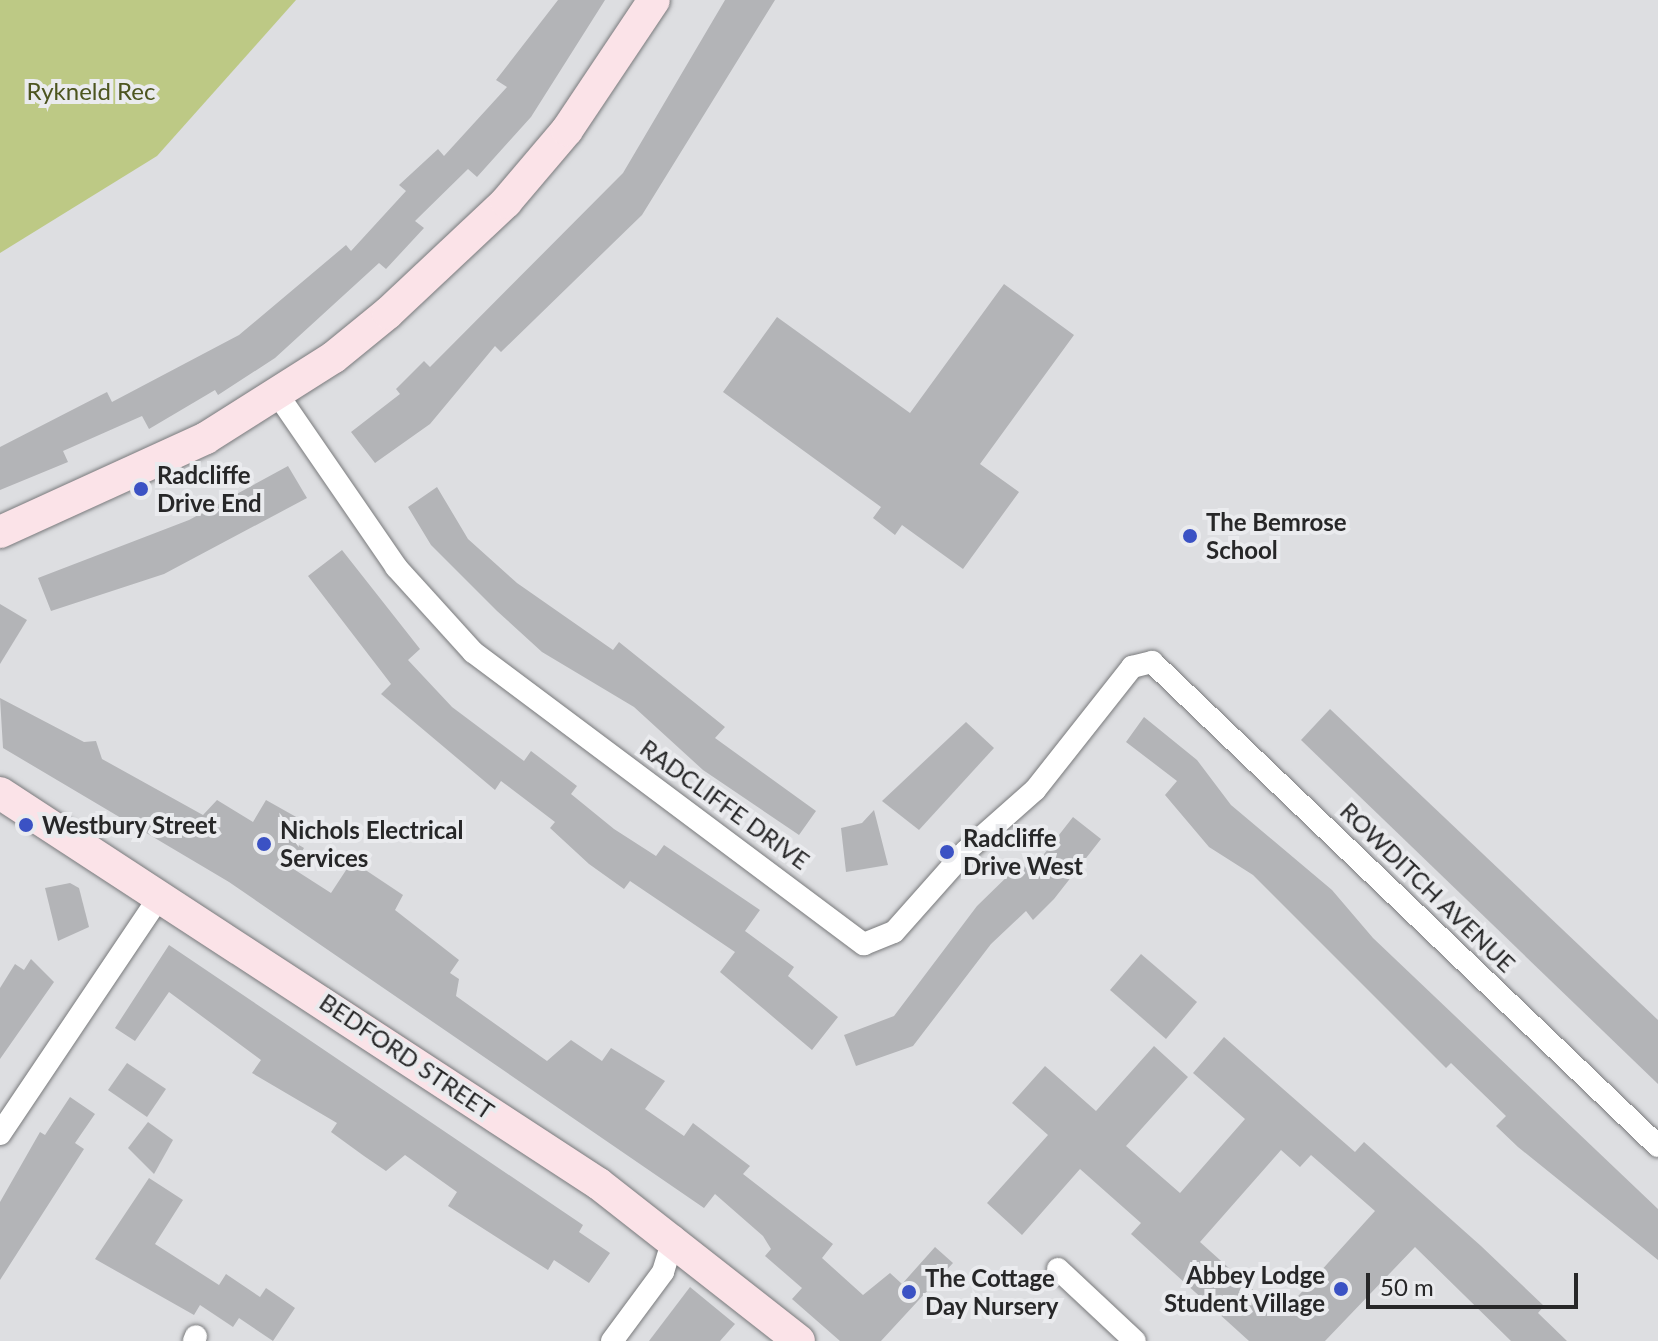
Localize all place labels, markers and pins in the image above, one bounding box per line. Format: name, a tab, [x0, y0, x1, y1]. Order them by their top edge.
place label: Radcliffe Drive End	[157, 461, 262, 517]
marker: Radcliffe Drive End	[132, 480, 150, 498]
place label: The Bemrose School	[1206, 508, 1347, 564]
marker: The Bemrose School	[1181, 527, 1199, 545]
place label: Westbury Street	[42, 811, 217, 839]
marker: Westbury Street	[17, 816, 35, 834]
place label: Nichols Electrical Services	[280, 816, 463, 872]
place label: Radcliffe Drive West	[963, 824, 1083, 880]
marker: Nichols Electrical Services	[255, 835, 273, 853]
marker: Radcliffe Drive West	[938, 843, 956, 861]
place label: Abbey Lodge Student Village	[1163, 1261, 1325, 1317]
place label: The Cottage Day Nursery	[925, 1264, 1059, 1320]
marker: Abbey Lodge Student Village	[1332, 1280, 1350, 1298]
marker: The Cottage Day Nursery	[900, 1283, 918, 1301]

